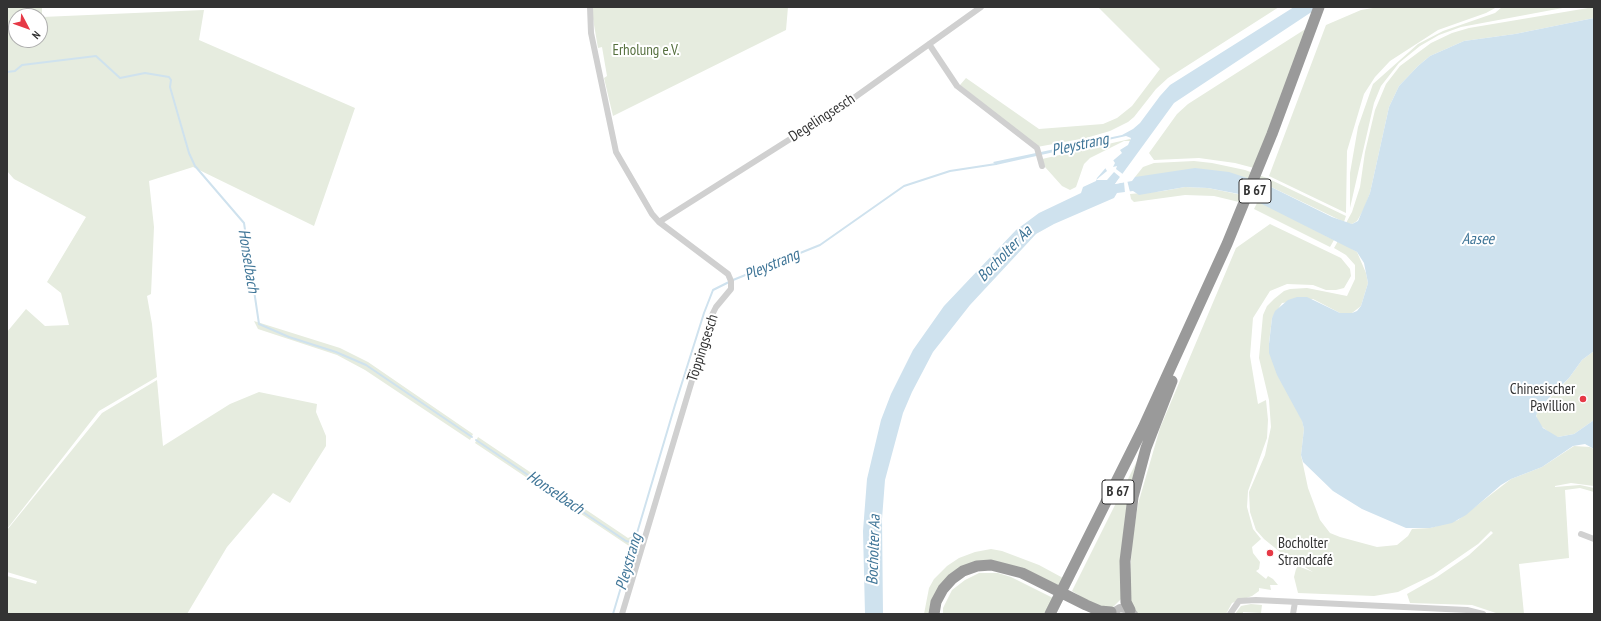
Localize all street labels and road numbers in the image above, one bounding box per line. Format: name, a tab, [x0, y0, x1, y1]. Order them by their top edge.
street label: Degelingsesch	[786, 90, 858, 146]
road number: B 67	[1239, 179, 1271, 203]
street label: Töppingsesch	[684, 312, 722, 384]
road number: B 67	[1102, 480, 1134, 504]

